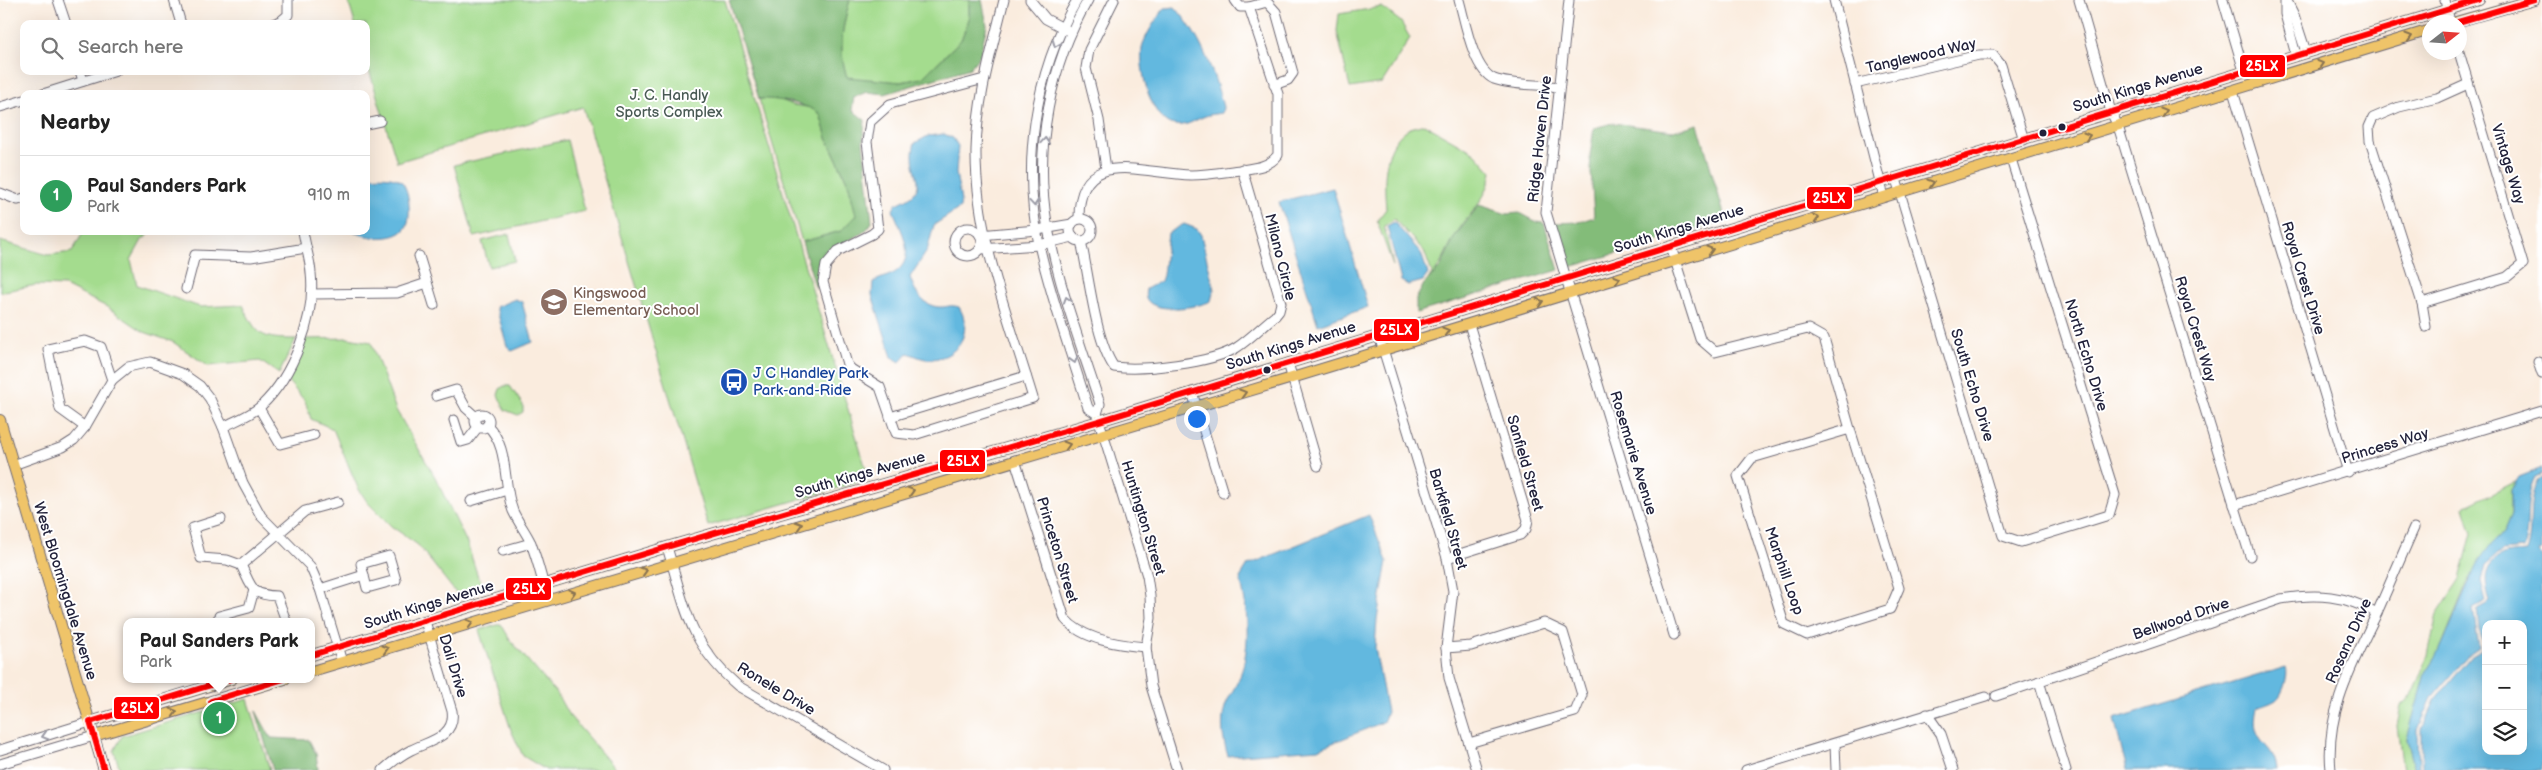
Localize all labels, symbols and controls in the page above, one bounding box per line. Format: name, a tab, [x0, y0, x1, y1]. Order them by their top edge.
north arrow	[2422, 15, 2467, 60]
search box	[20, 20, 370, 75]
one-way arrow	[2404, 32, 2412, 42]
icon: search	[38, 34, 66, 62]
street label: Tanglewood Way	[1864, 34, 1978, 78]
text: Search here	[78, 36, 183, 59]
one-way arrow	[1052, 39, 1062, 48]
line badge: 25LX	[2239, 54, 2286, 78]
text: 25LX	[2246, 58, 2279, 75]
street label: South Kings Avenue	[2071, 59, 2205, 117]
one-way arrow	[2315, 60, 2323, 70]
street label: Ridge Haven Drive	[1524, 74, 1556, 203]
park label: J. C. Handly Sports Complex	[615, 86, 723, 122]
one-way arrow	[2160, 108, 2168, 118]
text: Nearby	[40, 110, 110, 135]
unlabelled marker	[2057, 122, 2067, 132]
street label: Vintage Way	[2487, 122, 2529, 207]
unlabelled marker	[2038, 128, 2048, 138]
one-way arrow	[2082, 131, 2090, 141]
one-way arrow	[1039, 136, 1050, 144]
text: Paul Sanders Park	[87, 175, 246, 198]
one-way arrow	[1926, 179, 1934, 189]
text: 1	[53, 186, 59, 205]
text: 910 m	[308, 186, 350, 205]
line badge: 25LX	[1806, 186, 1853, 210]
text: 25LX	[1813, 190, 1846, 207]
text: Park	[87, 198, 119, 217]
one-way arrow	[1028, 199, 1039, 207]
street label: South Kings Avenue	[1612, 200, 1746, 258]
street label: Milano Circle	[1260, 212, 1300, 302]
one-way arrow	[1811, 213, 1819, 223]
street label: Royal Crest Drive	[2277, 219, 2329, 337]
one-way arrow	[1706, 245, 1714, 255]
one-way arrow	[1612, 274, 1620, 284]
street label: Royal Crest Way	[2170, 274, 2220, 384]
place label: Kingswood Elementary School	[573, 284, 699, 320]
school or university icon: Kingswood Elementary School	[539, 287, 569, 317]
one-way arrow	[1063, 297, 1073, 305]
street label: North Echo Drive	[2060, 297, 2112, 413]
one-way arrow	[1535, 298, 1544, 308]
street label: South Kings Avenue	[1224, 317, 1358, 375]
line badge: 25LX	[1373, 318, 1420, 342]
text: 25LX	[1380, 322, 1413, 339]
street label: South Echo Drive	[1946, 326, 1998, 444]
one-way arrow	[1442, 327, 1450, 337]
one-way arrow	[1068, 355, 1078, 364]
place label: J C Handley Park Park-and-Ride	[753, 364, 869, 400]
unlabelled marker	[1262, 365, 1272, 375]
bus stop icon: J C Handley Park Park-and-Ride	[719, 367, 749, 397]
one-way arrow	[1239, 388, 1247, 398]
street label: Rosemarie Avenue	[1605, 389, 1661, 517]
your location	[1184, 406, 1210, 432]
street label: Sanfield Street	[1502, 413, 1548, 514]
street label: Princess Way	[2339, 424, 2431, 468]
one-way arrow	[1062, 441, 1070, 451]
street label: South Kings Avenue	[793, 447, 928, 503]
line badge: 25LX	[939, 449, 986, 473]
text: 25LX	[947, 453, 980, 470]
street label: Huntington Street	[1117, 458, 1170, 578]
street label: Barkfield Street	[1424, 466, 1472, 572]
one-way arrow	[906, 487, 915, 497]
street label: Princeton Street	[1032, 495, 1082, 606]
street label: West Bloomingdale Avenue	[29, 500, 101, 682]
one-way arrow	[795, 520, 803, 530]
street label: Marphill Loop	[1760, 524, 1808, 618]
one-way arrow	[639, 567, 647, 577]
street label: South Kings Avenue	[362, 576, 496, 634]
line badge: 25LX	[505, 577, 552, 601]
text: 25LX	[513, 581, 546, 598]
one-way arrow	[568, 588, 576, 598]
street label: Bellwood Drive	[2130, 594, 2232, 644]
street label: Rosana Drive	[2322, 595, 2376, 687]
popup	[123, 618, 315, 683]
one-way arrow	[465, 619, 473, 629]
map controls	[2482, 620, 2527, 755]
button: +	[2482, 620, 2527, 665]
text: Paul Sanders Park	[139, 630, 299, 653]
street label: Dali Drive	[434, 632, 472, 700]
one-way arrow	[381, 644, 389, 654]
text: Park	[139, 653, 172, 672]
street label: Ronele Drive	[733, 658, 819, 720]
button: −	[2482, 665, 2527, 710]
line badge: 25LX	[113, 696, 160, 720]
pin: 1	[203, 699, 235, 737]
text: 25LX	[121, 700, 154, 717]
one-way arrow	[169, 708, 178, 718]
button: layers	[2482, 710, 2527, 755]
one-way arrow	[41, 730, 49, 740]

